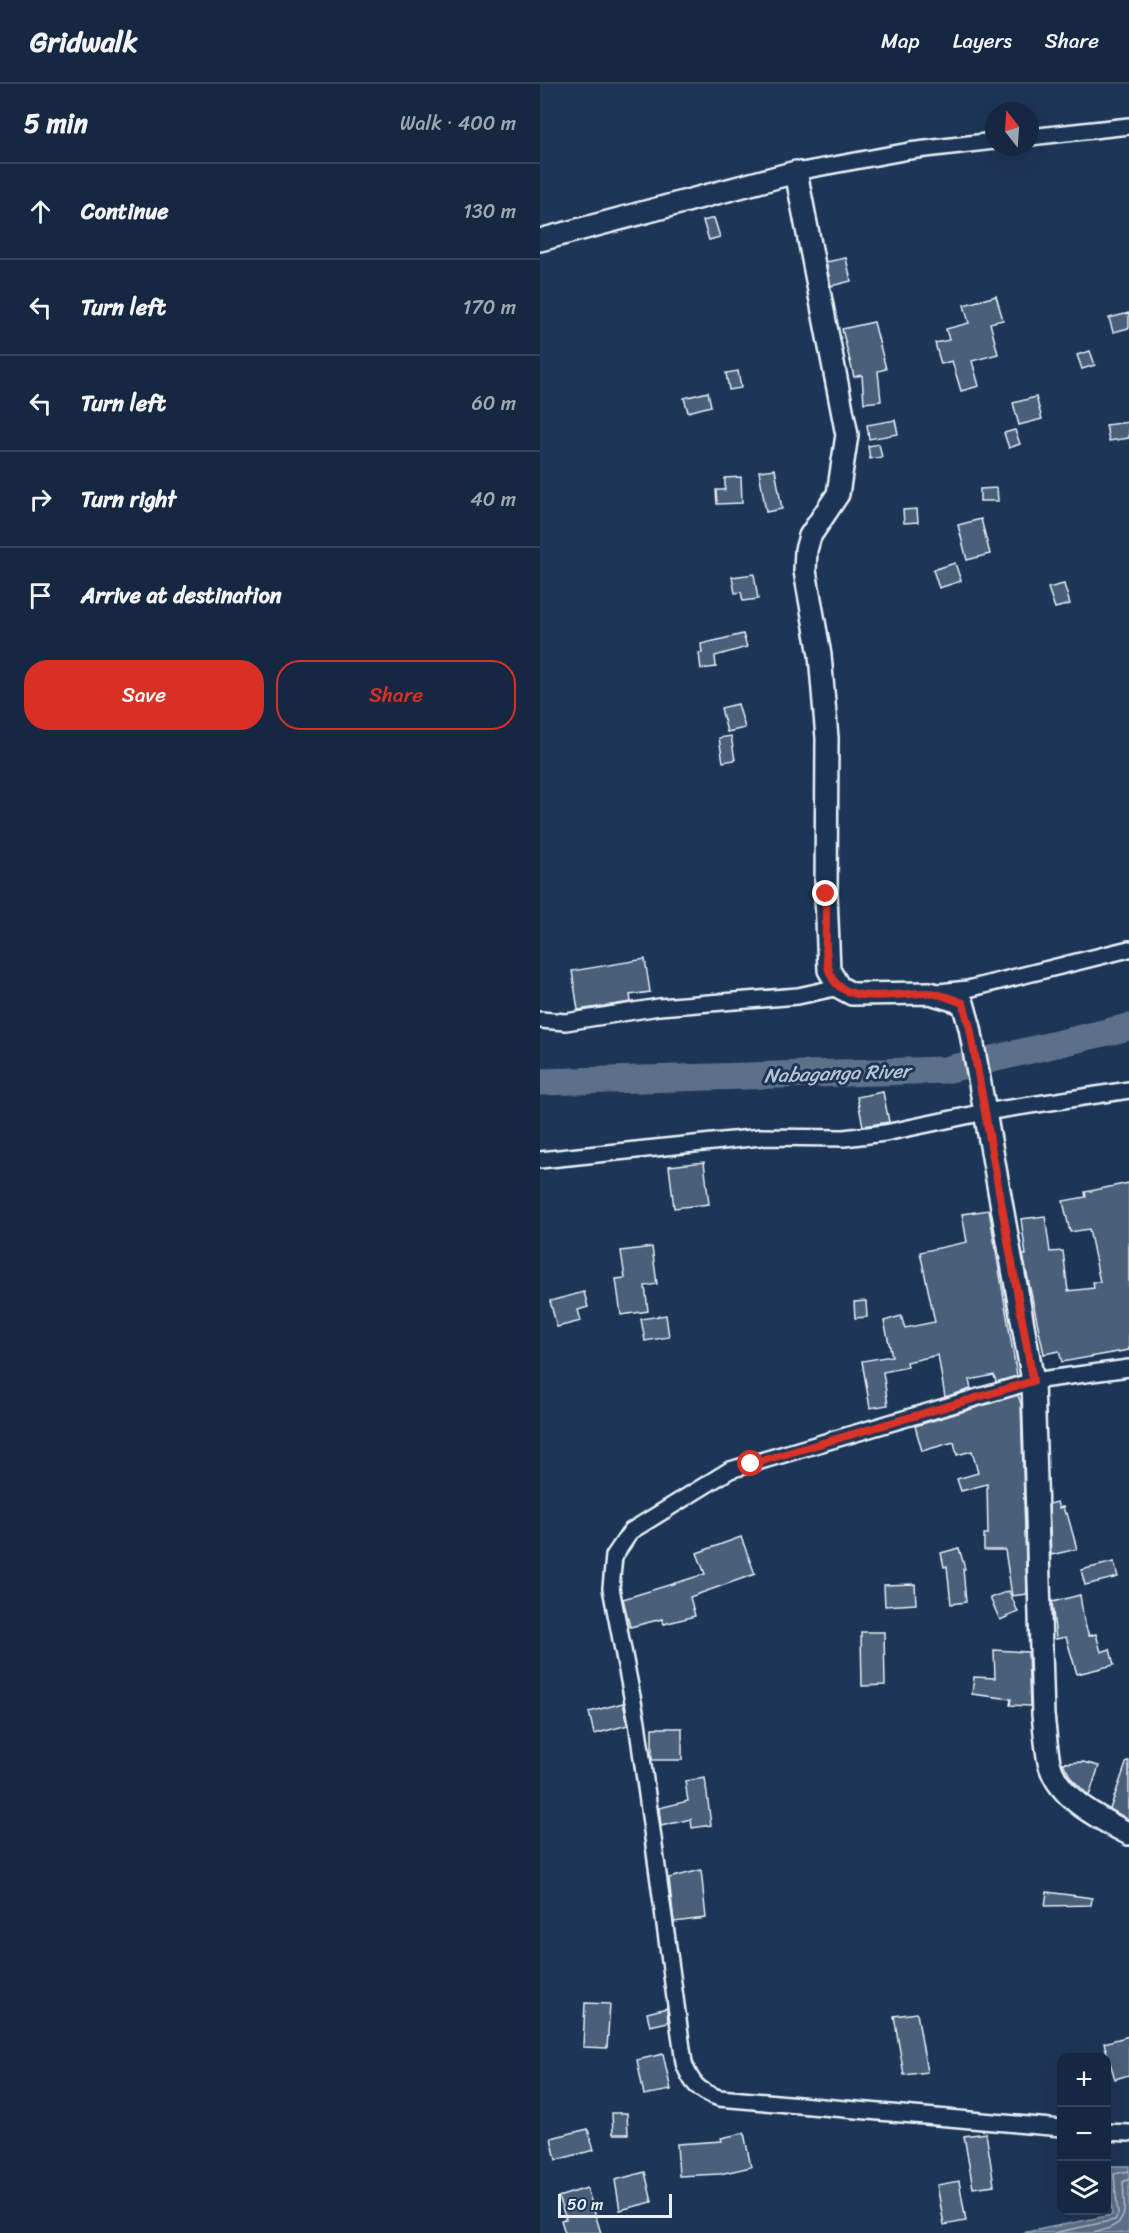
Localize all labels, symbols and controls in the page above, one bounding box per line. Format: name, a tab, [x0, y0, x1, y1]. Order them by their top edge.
text: Gridwalk	[30, 17, 138, 66]
text: Map	[881, 22, 920, 60]
text: Layers	[953, 22, 1012, 60]
text: Share	[1045, 22, 1099, 60]
text: 5 min	[24, 100, 88, 146]
north arrow	[985, 102, 1039, 156]
text: Walk · 400 m	[400, 106, 516, 141]
text: Continue	[81, 192, 169, 231]
text: 130 m	[463, 194, 516, 229]
icon: ahead	[24, 195, 57, 228]
text: Turn left	[81, 288, 166, 327]
text: 170 m	[463, 290, 516, 325]
icon: left	[24, 291, 57, 324]
text: Turn left	[81, 384, 166, 423]
text: 60 m	[471, 386, 516, 421]
icon: left	[24, 387, 57, 420]
text: Turn right	[81, 480, 176, 519]
text: 40 m	[470, 482, 516, 517]
icon: right	[24, 483, 57, 516]
text: Arrive at destination	[81, 576, 282, 615]
icon: arrive	[24, 579, 57, 612]
button: Save	[24, 660, 264, 730]
button: Share	[276, 660, 516, 730]
route end	[812, 880, 838, 906]
water label: Nabaganga River	[763, 1053, 914, 1094]
route start	[737, 1450, 763, 1476]
map controls	[1057, 2053, 1111, 2215]
button: +	[1057, 2053, 1111, 2107]
button: −	[1057, 2107, 1111, 2161]
button: layers	[1057, 2161, 1111, 2215]
text: 50 m	[567, 2190, 603, 2219]
scale bar	[558, 2191, 672, 2218]

